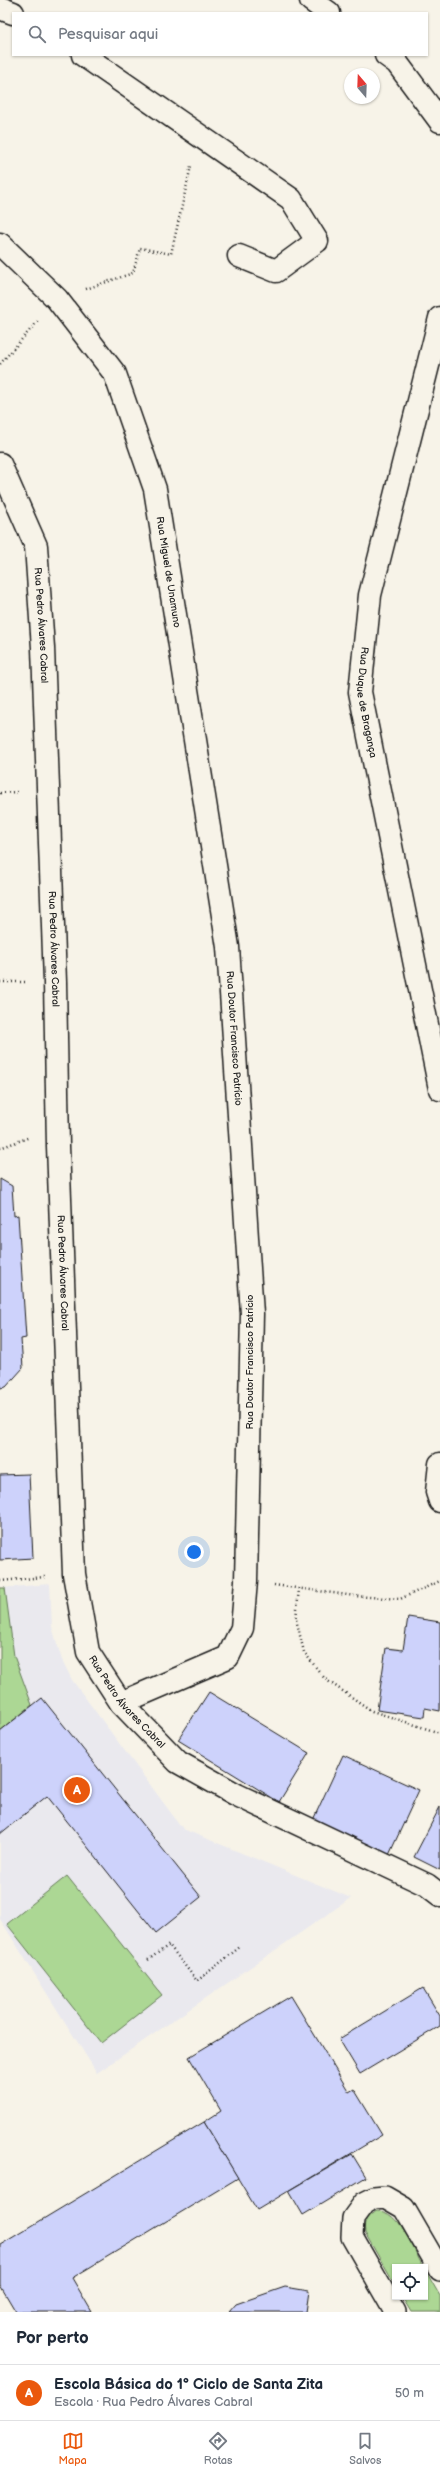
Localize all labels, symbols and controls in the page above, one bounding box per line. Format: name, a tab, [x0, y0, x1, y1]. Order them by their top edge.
search box	[12, 12, 428, 56]
icon: search	[26, 23, 48, 45]
text: Pesquisar aqui	[58, 25, 158, 44]
north arrow	[344, 68, 380, 104]
street label: Rua Miguel de Unamuno	[153, 516, 183, 629]
street label: Rua Pedro Álvares Cabral	[31, 567, 50, 683]
street label: Rua Duque de Bragança	[354, 646, 379, 759]
street label: Rua Pedro Álvares Cabral	[46, 891, 61, 1007]
street label: Rua Doutor Francisco Patrício	[224, 970, 244, 1106]
street label: Rua Pedro Álvares Cabral	[55, 1215, 71, 1331]
street label: Rua Doutor Francisco Patrício	[244, 1294, 256, 1430]
your location	[184, 1542, 204, 1562]
street label: Rua Pedro Álvares Cabral	[86, 1653, 167, 1751]
pin: A	[64, 1775, 90, 1805]
map controls	[392, 2264, 428, 2300]
button: locate	[392, 2264, 428, 2300]
text: Por perto	[16, 2328, 89, 2348]
text: Escola Básica do 1º Ciclo de Santa Zita	[54, 2375, 323, 2394]
text: A	[25, 2385, 33, 2401]
text: 50 m	[395, 2385, 424, 2401]
text: Escola · Rua Pedro Álvares Cabral	[54, 2394, 253, 2410]
tab: Mapa	[58, 2430, 87, 2467]
tab: Rotas	[204, 2430, 232, 2467]
tab: Salvos	[349, 2430, 382, 2467]

